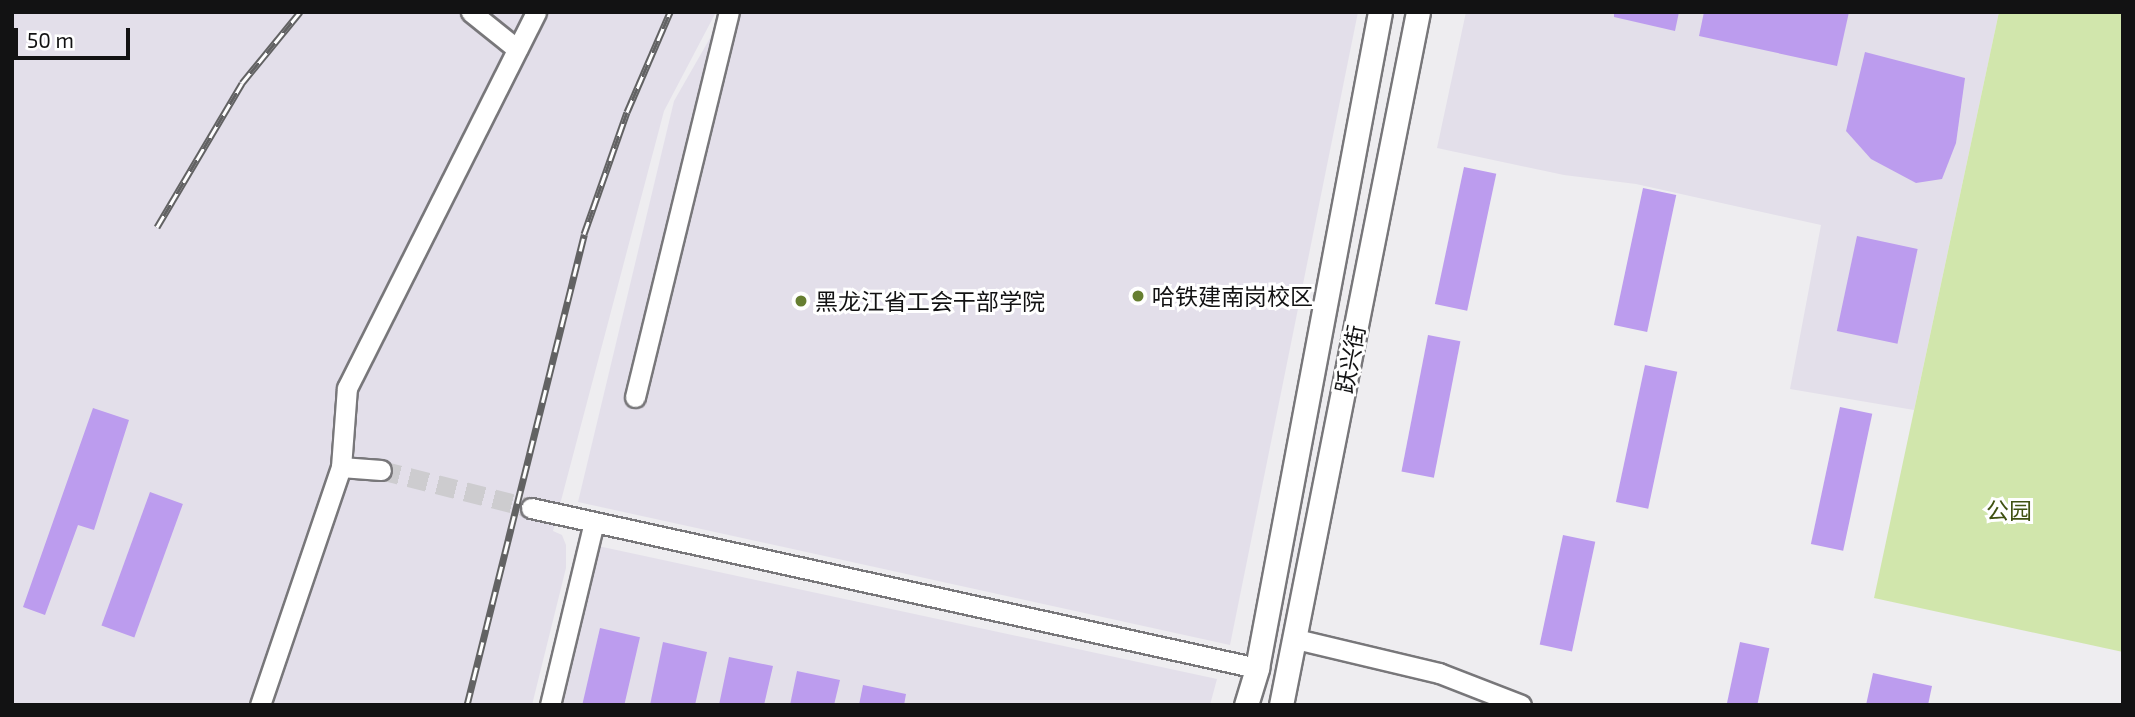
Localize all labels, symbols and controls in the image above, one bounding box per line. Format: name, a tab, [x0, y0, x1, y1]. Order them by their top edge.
scale bar	[18, 14, 133, 58]
text: 50 m	[27, 27, 74, 52]
place label: 哈铁建南岗校区	[1152, 282, 1313, 310]
place label: 黑龙江省工会干部学院	[815, 287, 1045, 315]
marker: 哈铁建南岗校区	[1130, 288, 1146, 304]
marker: 黑龙江省工会干部学院	[793, 293, 809, 309]
street label: 跃兴街	[1330, 323, 1370, 395]
park label: 公园	[1986, 496, 2032, 524]

